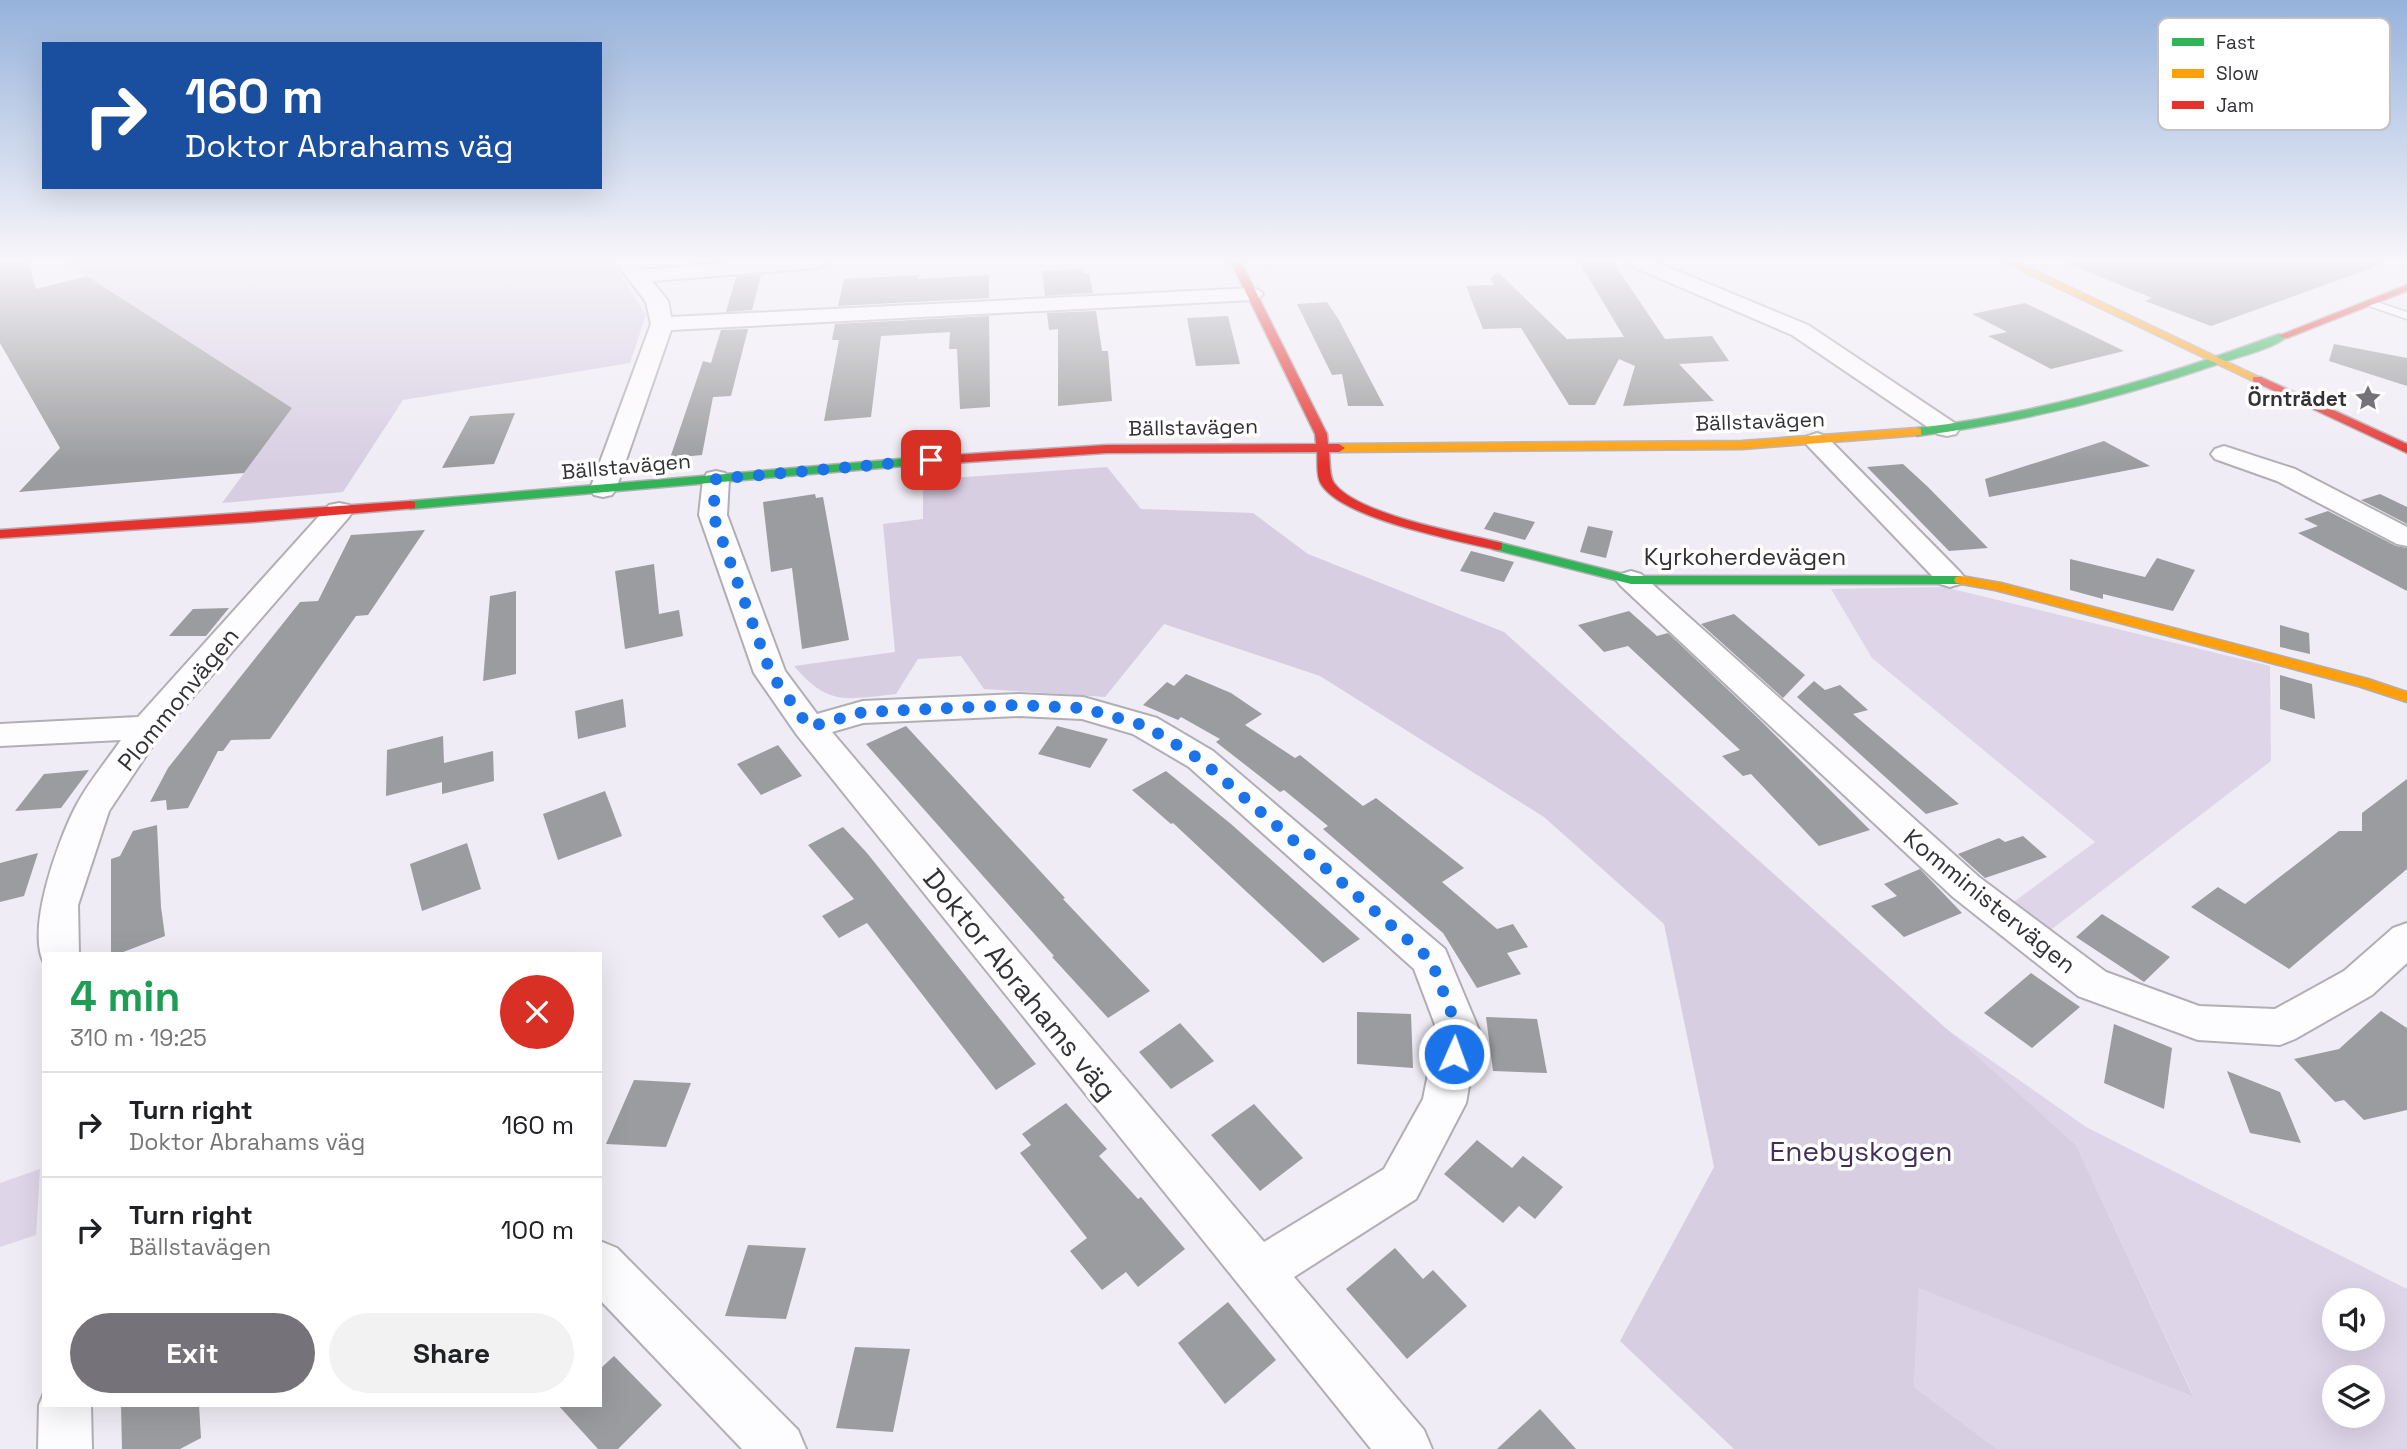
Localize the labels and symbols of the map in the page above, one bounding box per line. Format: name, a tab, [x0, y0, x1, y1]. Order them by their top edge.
legend	[2158, 18, 2390, 130]
text: Fast	[2216, 30, 2256, 55]
text: Slow	[2216, 61, 2259, 86]
text: Jam	[2216, 93, 2254, 118]
place icon: Örnträdet	[2353, 383, 2383, 413]
place label: Örnträdet	[2248, 385, 2347, 412]
street label: Bällstavägen	[1695, 405, 1825, 437]
street label: Bällstavägen	[1128, 412, 1258, 442]
pin	[901, 430, 961, 490]
street label: Bällstavägen	[560, 447, 692, 485]
street label: Kyrkoherdevägen	[1644, 541, 1846, 572]
street label: Plommonvägen	[111, 621, 245, 777]
street label: Komministervägen	[1897, 822, 2083, 980]
street label: Doktor Abrahams väg	[916, 861, 1124, 1107]
position arrow	[1417, 1017, 1491, 1091]
park label: Enebyskogen	[1770, 1133, 1952, 1169]

